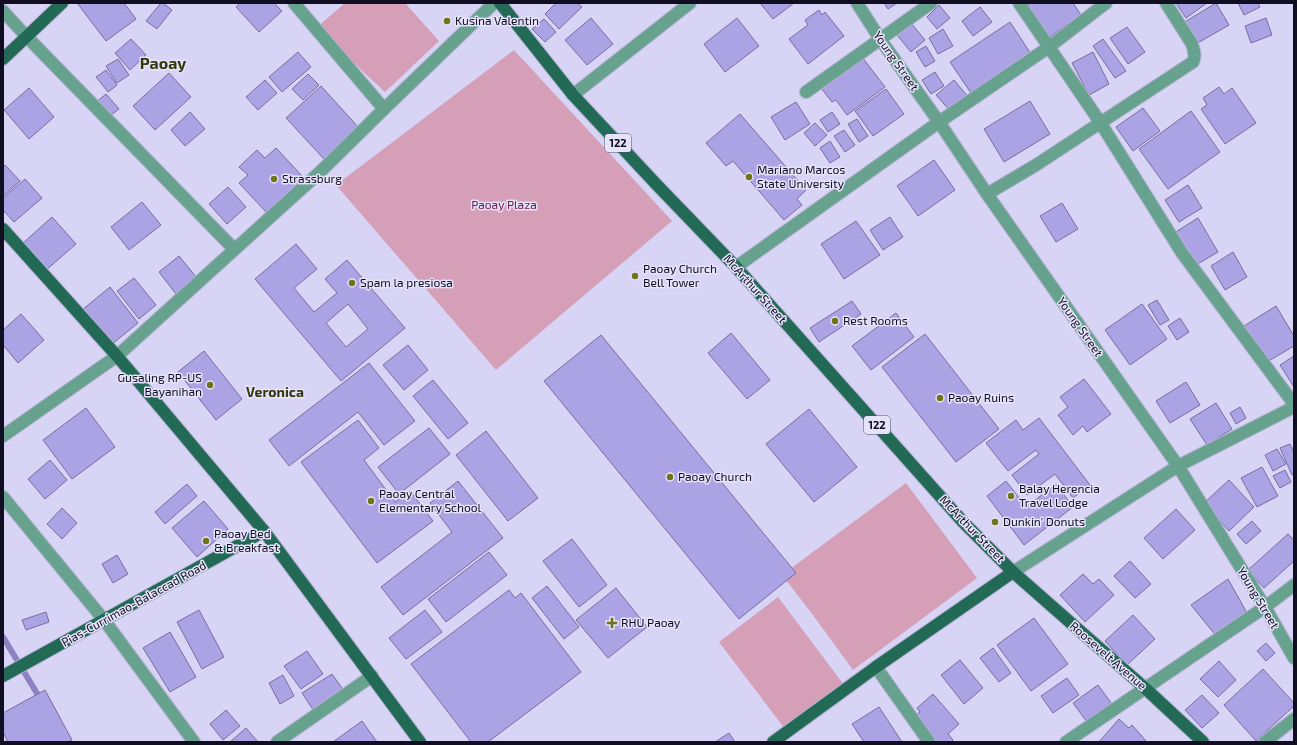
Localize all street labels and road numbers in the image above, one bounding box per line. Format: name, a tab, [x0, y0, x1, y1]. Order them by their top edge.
street label: Young Street	[871, 28, 923, 93]
road number: 122	[605, 134, 631, 152]
street label: McArthur Street	[721, 251, 791, 326]
street label: Young Street	[1055, 294, 1107, 359]
road number: 122	[864, 416, 890, 434]
street label: McArthur Street	[937, 492, 1008, 565]
street label: Pias-Currimao-Balaccad Road	[59, 557, 208, 649]
street label: Young Street	[1235, 564, 1283, 631]
street label: Roosevelt Avenue	[1068, 618, 1150, 692]

